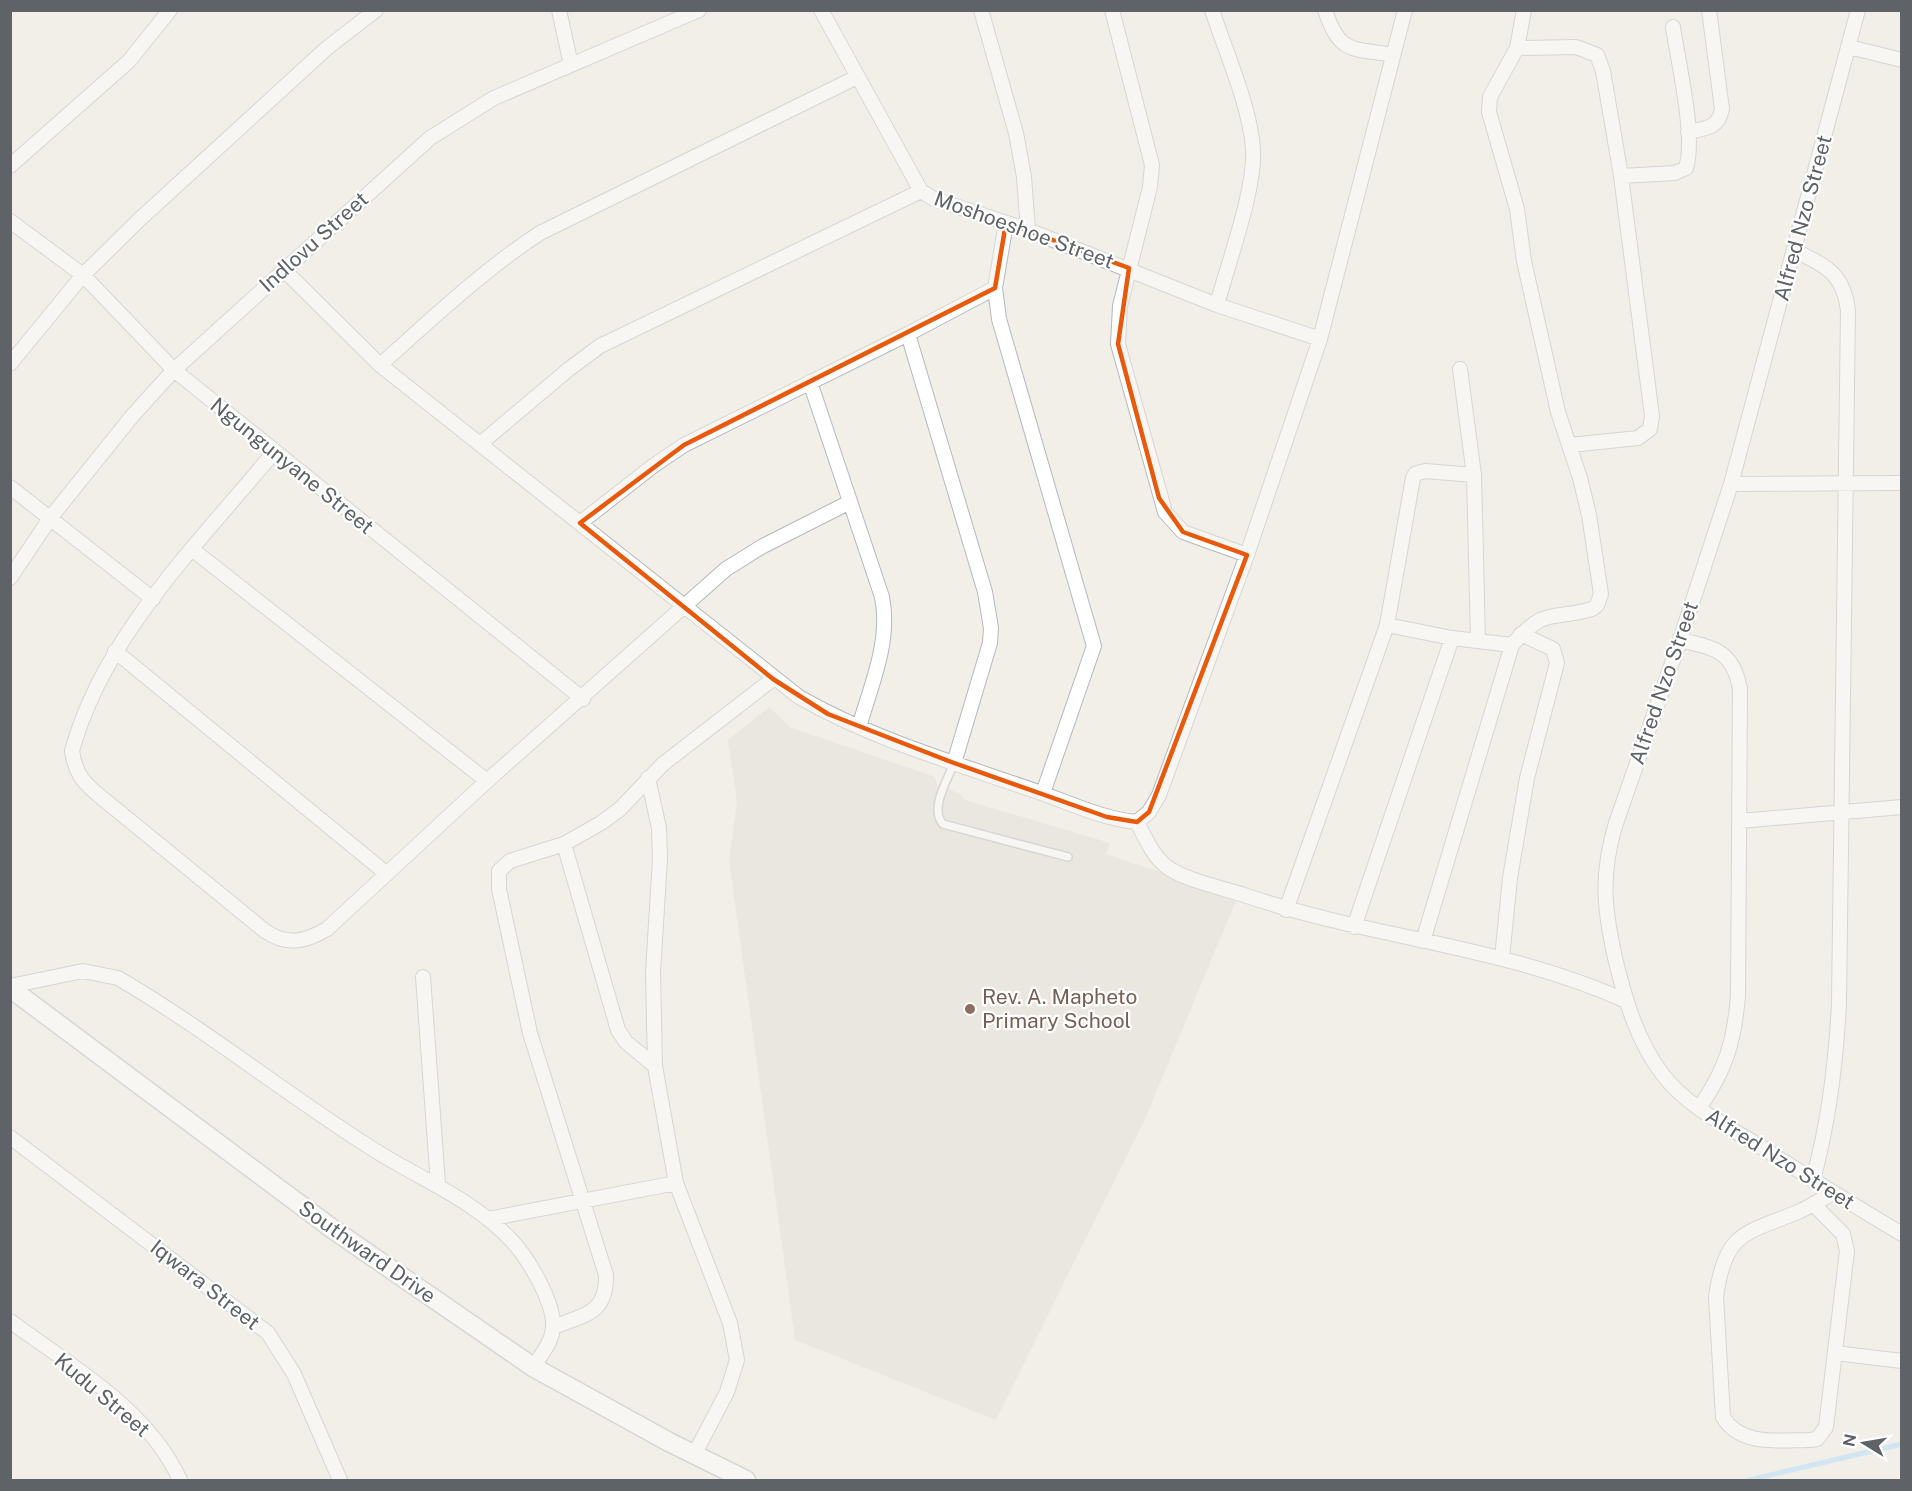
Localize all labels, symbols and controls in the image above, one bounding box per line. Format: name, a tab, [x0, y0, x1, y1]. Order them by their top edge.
street label: Alfred Nzo Street	[1768, 132, 1837, 304]
street label: Moshoeshoe Street	[931, 185, 1117, 274]
street label: Indlovu Street	[254, 186, 373, 297]
street label: Ngungunyane Street	[206, 392, 379, 539]
street label: Alfred Nzo Street	[1624, 598, 1703, 768]
place label: Rev. A. Mapheto Primary School	[982, 984, 1137, 1033]
marker: Rev. A. Mapheto Primary School	[963, 1002, 977, 1016]
street label: Alfred Nzo Street	[1701, 1103, 1859, 1214]
street label: Southward Drive	[294, 1195, 441, 1308]
street label: Iqwara Street	[146, 1234, 265, 1335]
street label: Kudu Street	[49, 1347, 155, 1442]
north arrow	[1834, 1413, 1894, 1473]
text: N	[1839, 1432, 1860, 1448]

